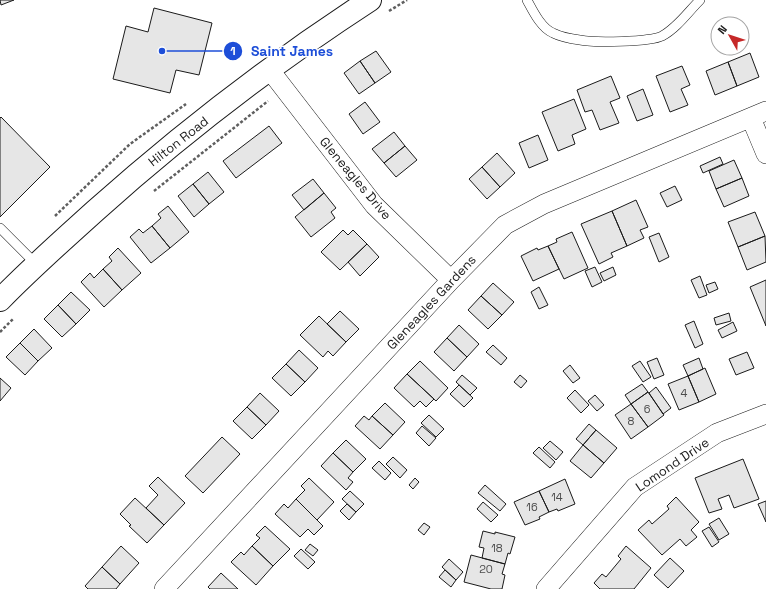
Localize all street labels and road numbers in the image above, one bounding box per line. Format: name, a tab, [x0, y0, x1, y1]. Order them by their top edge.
street label: Hilton Road	[145, 113, 212, 170]
street label: Gleneagles Drive	[316, 133, 395, 223]
street label: Gleneagles Gardens	[383, 251, 480, 353]
street label: Lomond Drive	[632, 434, 712, 495]

